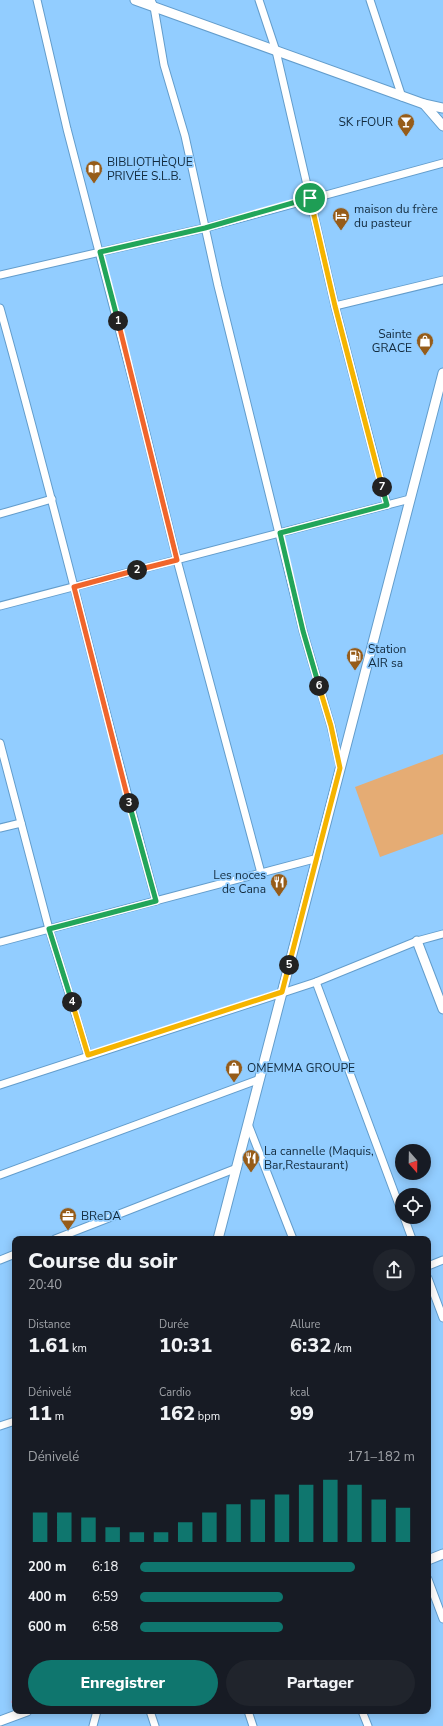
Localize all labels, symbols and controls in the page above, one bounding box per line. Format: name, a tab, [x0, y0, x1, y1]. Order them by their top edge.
bar icon: SK rFOUR	[396, 112, 416, 137]
place label: SK rFOUR	[338, 114, 393, 130]
place label: BIBLIOTHÈQUE PRIVÉE S.L.B.	[107, 154, 193, 184]
library icon: BIBLIOTHÈQUE PRIVÉE S.L.B.	[84, 159, 104, 184]
pin	[293, 181, 327, 215]
icon: arrive	[299, 187, 321, 209]
place label: maison du frère du pasteur	[354, 201, 438, 231]
hotel icon: maison du frère du pasteur	[331, 206, 351, 231]
pin: 1	[108, 311, 128, 331]
text: 1	[115, 313, 121, 328]
place label: Sainte GRACE	[372, 326, 412, 356]
shop icon: Sainte GRACE	[415, 331, 435, 356]
pin: 7	[372, 477, 392, 497]
text: 7	[379, 479, 385, 494]
pin: 2	[127, 560, 147, 580]
text: 2	[134, 562, 140, 577]
place label: Station AIR sa	[368, 641, 406, 671]
fuel station icon: Station AIR sa	[345, 646, 365, 671]
pin: 6	[309, 676, 329, 696]
text: 6	[316, 678, 322, 693]
pin: 3	[119, 793, 139, 813]
text: 3	[126, 795, 132, 810]
place label: Les noces de Cana	[213, 867, 266, 897]
restaurant icon: Les noces de Cana	[269, 872, 289, 897]
pin: 5	[279, 955, 299, 975]
text: 5	[286, 957, 292, 972]
pin: 4	[62, 992, 82, 1012]
text: 4	[69, 994, 75, 1009]
shop icon: OMEMMA GROUPE	[224, 1058, 244, 1083]
place label: OMEMMA GROUPE	[247, 1060, 355, 1076]
place label: La cannelle (Maquis, Bar,Restaurant)	[264, 1143, 374, 1173]
north arrow	[395, 1144, 431, 1180]
map controls	[395, 1144, 431, 1224]
restaurant icon: La cannelle (Maquis, Bar,Restaurant)	[241, 1148, 261, 1173]
button: locate	[395, 1188, 431, 1224]
office icon: BReDA	[58, 1206, 78, 1231]
place label: BReDA	[81, 1208, 121, 1224]
text: Course du soir	[28, 1246, 177, 1276]
button: share	[373, 1249, 415, 1291]
text: 20:40	[28, 1276, 62, 1294]
text: Distance	[28, 1317, 71, 1332]
text: Durée	[159, 1317, 189, 1332]
text: Allure	[290, 1317, 320, 1332]
text: 1.61	[28, 1332, 69, 1359]
text: 10:31	[159, 1332, 212, 1359]
text: 6:32	[290, 1332, 331, 1359]
text: km	[69, 1341, 87, 1356]
text: /km	[331, 1341, 352, 1356]
text: Dénivelé	[28, 1385, 71, 1400]
text: Cardio	[159, 1385, 191, 1400]
text: kcal	[290, 1385, 310, 1400]
text: 11	[28, 1400, 52, 1427]
text: 162	[159, 1400, 195, 1427]
text: 99	[290, 1400, 314, 1427]
text: m	[52, 1409, 64, 1424]
text: bpm	[195, 1409, 220, 1424]
text: Dénivelé	[28, 1448, 79, 1466]
text: 171–182 m	[347, 1448, 415, 1466]
text: 200 m	[28, 1558, 66, 1576]
text: 6:18	[92, 1558, 118, 1576]
text: 400 m	[28, 1588, 66, 1606]
text: 6:59	[92, 1588, 118, 1606]
text: 600 m	[28, 1618, 66, 1636]
text: 6:58	[92, 1618, 118, 1636]
button: Enregistrer	[28, 1660, 218, 1706]
button: Partager	[226, 1660, 415, 1706]

